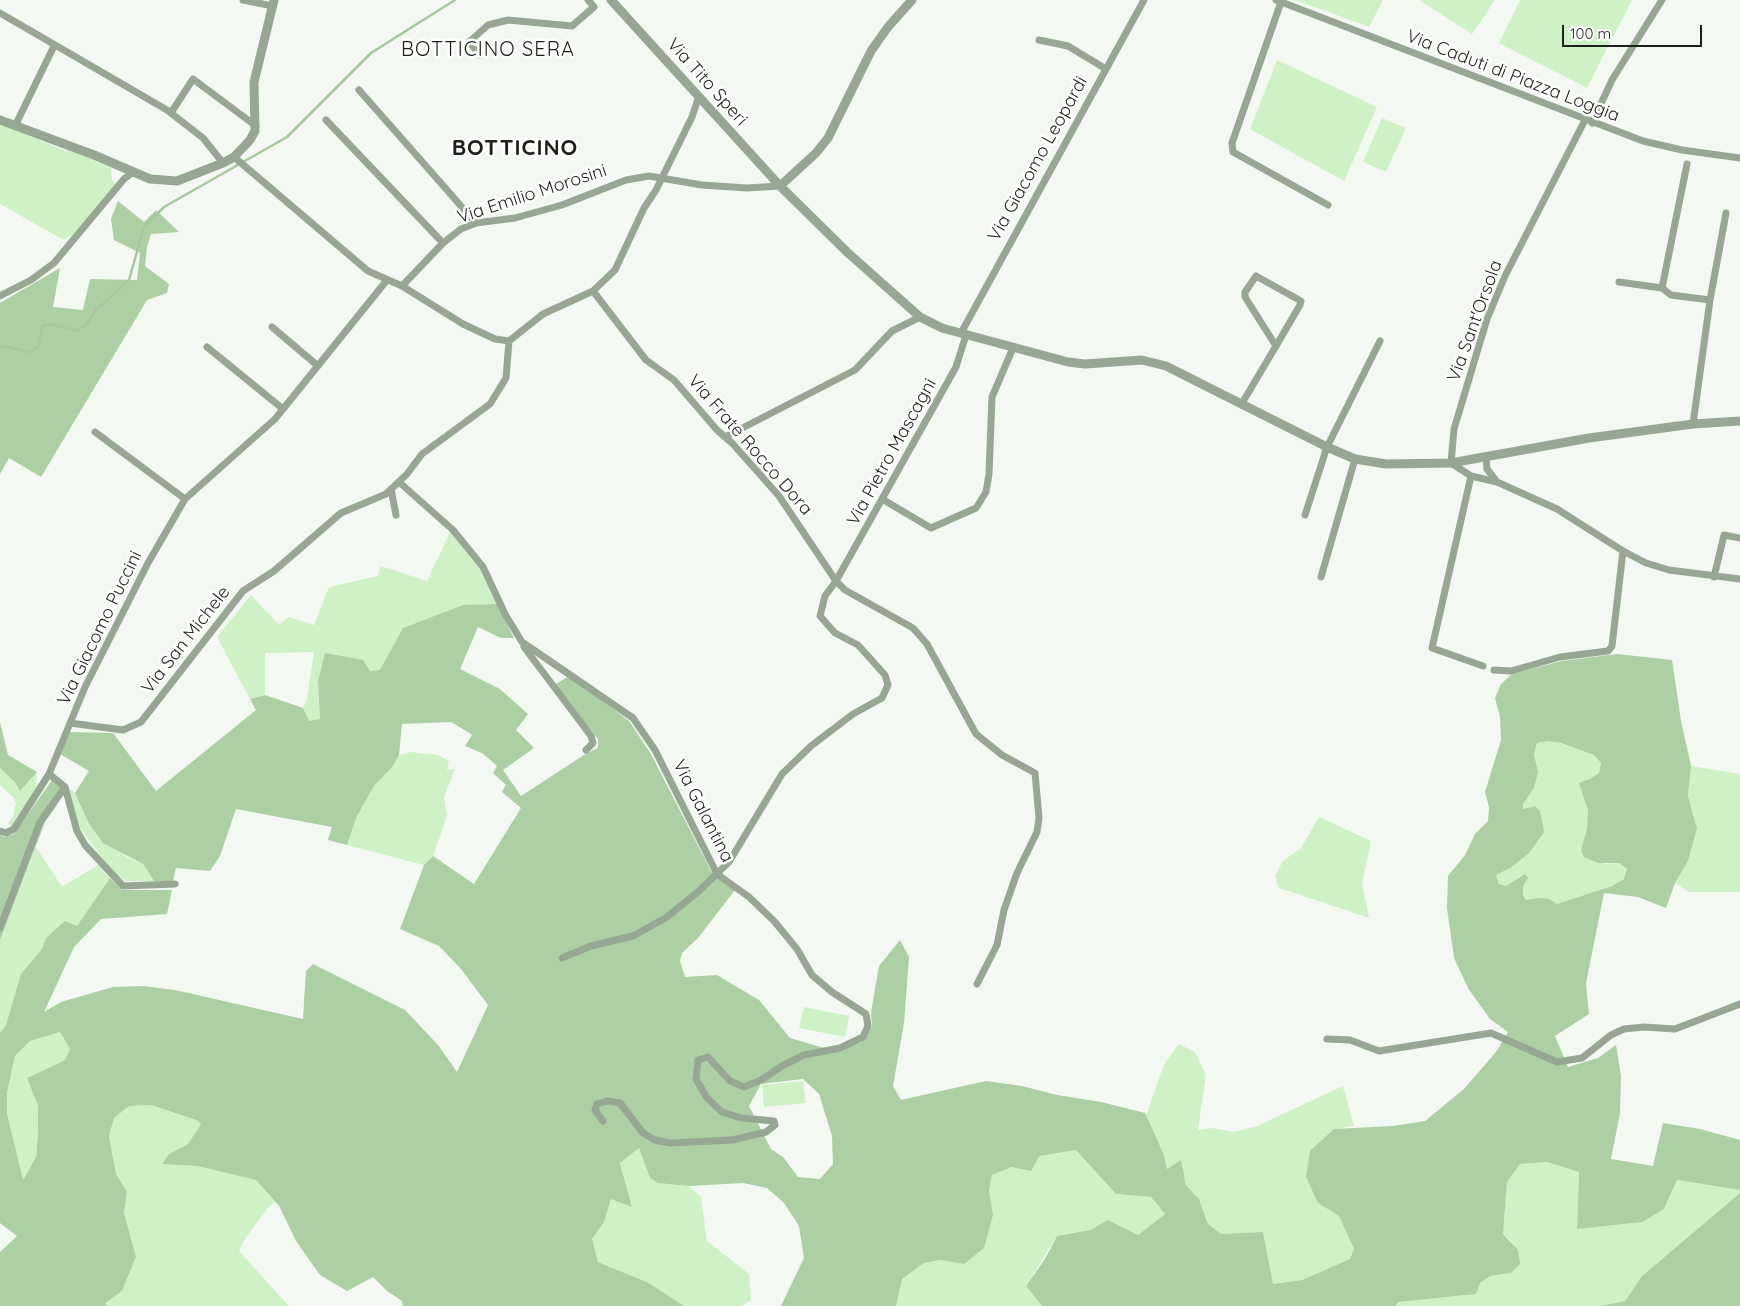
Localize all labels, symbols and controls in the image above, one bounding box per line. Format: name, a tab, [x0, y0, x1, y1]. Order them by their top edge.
scale bar	[1565, 15, 1705, 47]
text: 100 m	[1570, 24, 1611, 43]
street label: Via Caduti di Piazza Loggia	[1403, 25, 1623, 127]
street label: Via Tito Speri	[662, 34, 752, 130]
district label: BOTTICINO SERA	[399, 38, 577, 62]
street label: Via Giacomo Leopardi	[984, 73, 1092, 245]
district label: BOTTICINO	[451, 135, 579, 161]
street label: Via Emilio Morosini	[455, 160, 609, 228]
street label: Via Sant'Orsola	[1443, 257, 1507, 385]
street label: Via Frate Rocco Dora	[683, 370, 817, 520]
street label: Via Pietro Mascagni	[843, 375, 941, 529]
street label: Via Giacomo Puccini	[53, 547, 147, 709]
street label: Via San Michele	[137, 582, 235, 698]
street label: Via Galantina	[668, 756, 738, 866]

